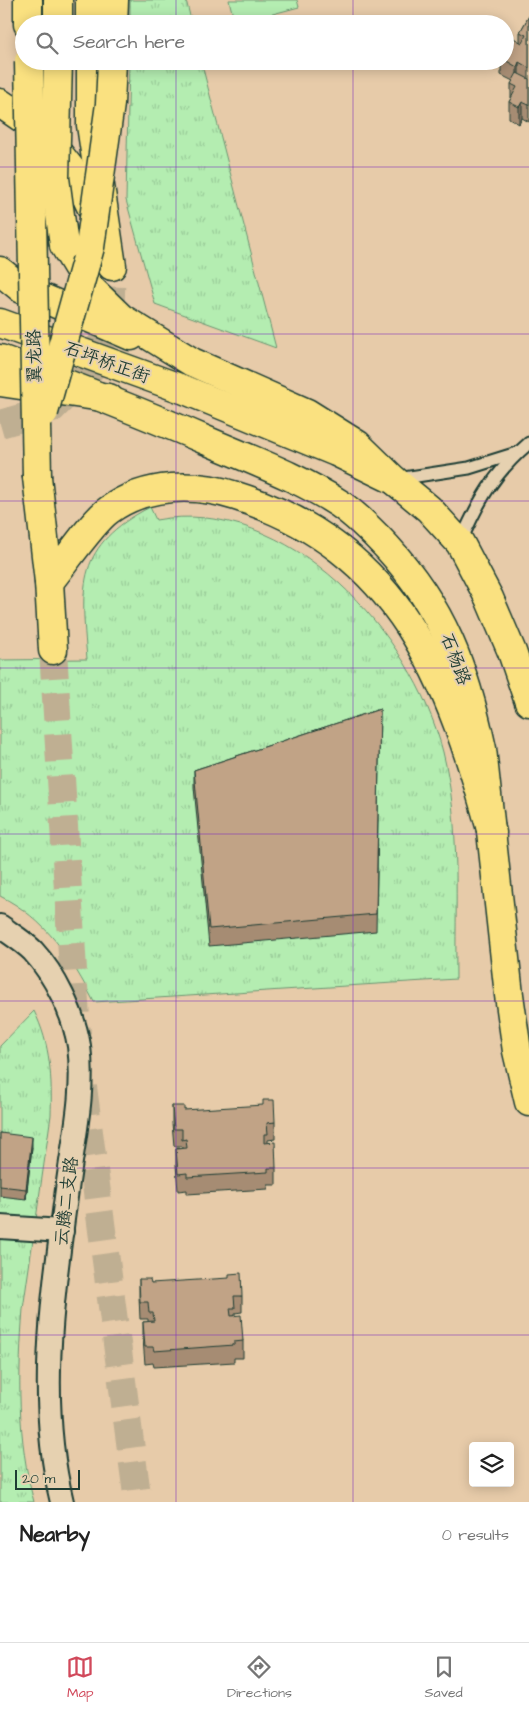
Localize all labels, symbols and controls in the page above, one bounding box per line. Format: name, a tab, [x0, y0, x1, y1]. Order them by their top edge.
search box	[15, 15, 514, 70]
icon: search	[33, 29, 61, 57]
text: Search here	[73, 29, 185, 56]
street label: 翼龙路	[22, 329, 47, 383]
street label: 石坪桥正街	[60, 335, 153, 390]
street label: 石杨路	[434, 629, 477, 689]
street label: 云腾二支路	[49, 1155, 84, 1247]
map controls	[469, 1442, 514, 1487]
button: layers	[469, 1442, 514, 1487]
scale bar	[15, 1467, 80, 1490]
text: 20 m	[22, 1469, 55, 1489]
text: Nearby	[20, 1520, 90, 1549]
text: 0 results	[442, 1524, 509, 1546]
tab: Map	[66, 1653, 94, 1703]
tab: Directions	[227, 1653, 292, 1703]
tab: Saved	[425, 1653, 463, 1703]

